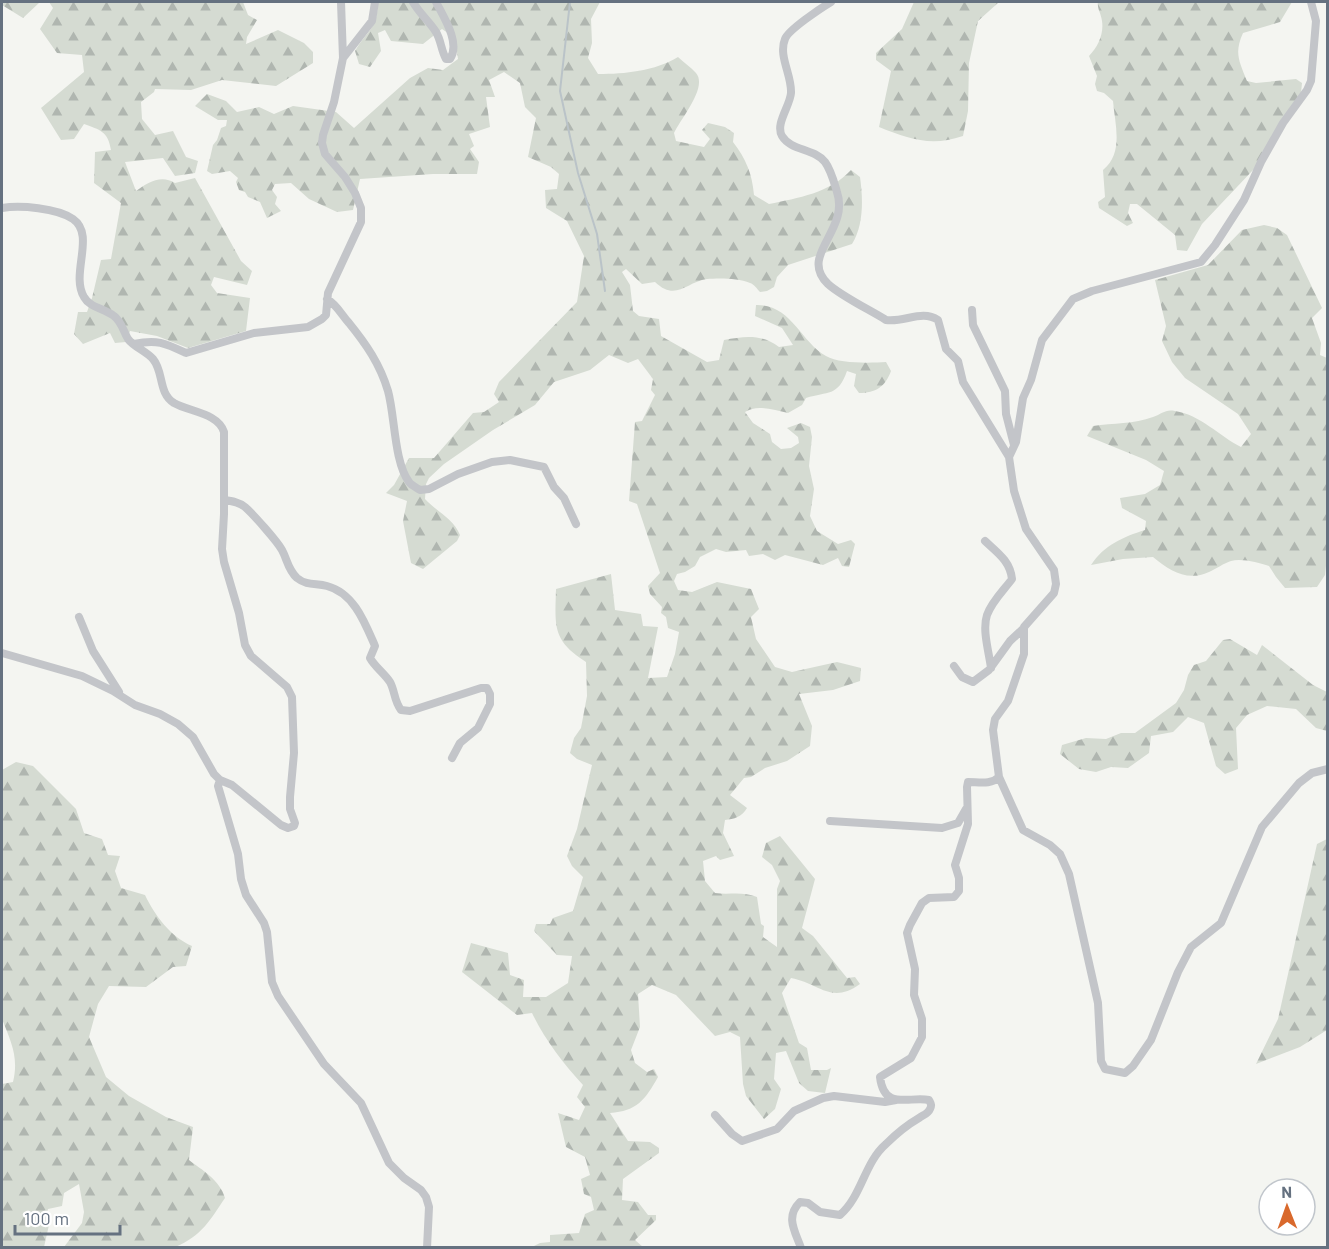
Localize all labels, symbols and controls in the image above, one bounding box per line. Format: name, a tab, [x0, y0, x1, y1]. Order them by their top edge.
north arrow	[1257, 1177, 1317, 1237]
text: N	[1281, 1182, 1292, 1201]
scale bar	[15, 1198, 120, 1236]
text: 100 m	[24, 1207, 69, 1229]

